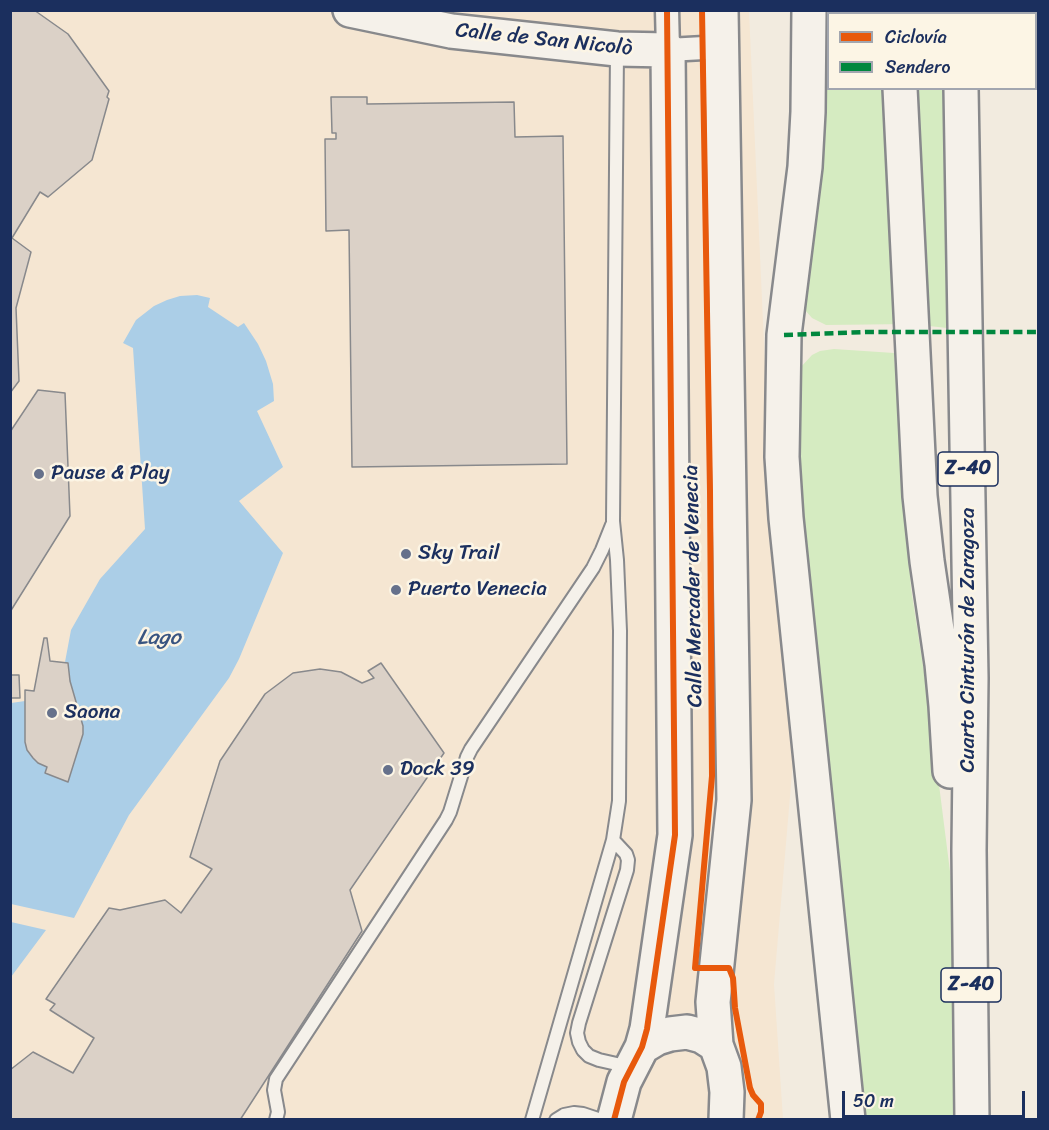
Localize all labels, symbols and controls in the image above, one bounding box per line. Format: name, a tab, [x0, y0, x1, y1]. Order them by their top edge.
legend	[827, 12, 1037, 90]
street label: Calle de San Nicolò	[454, 18, 634, 62]
text: Ciclovía	[885, 21, 947, 53]
text: Sendero	[885, 51, 950, 83]
road number: Z-40	[938, 452, 998, 486]
place label: Pause & Play	[51, 461, 170, 487]
street label: Calle Mercader de Venecia	[679, 465, 709, 707]
marker: Pause & Play	[32, 467, 46, 481]
street label: Cuarto Cinturón de Zaragoza	[956, 507, 982, 773]
place label: Sky Trail	[418, 541, 499, 567]
marker: Sky Trail	[399, 547, 413, 561]
place label: Puerto Venecia	[408, 577, 547, 603]
marker: Puerto Venecia	[389, 583, 403, 597]
water label: Lago	[137, 625, 181, 651]
place label: Saona	[64, 700, 120, 726]
marker: Saona	[45, 706, 59, 720]
place label: Dock 39	[400, 757, 475, 783]
marker: Dock 39	[381, 763, 395, 777]
road number: Z-40	[941, 968, 1001, 1002]
scale bar	[845, 1079, 1028, 1117]
text: 50 m	[853, 1085, 894, 1117]

